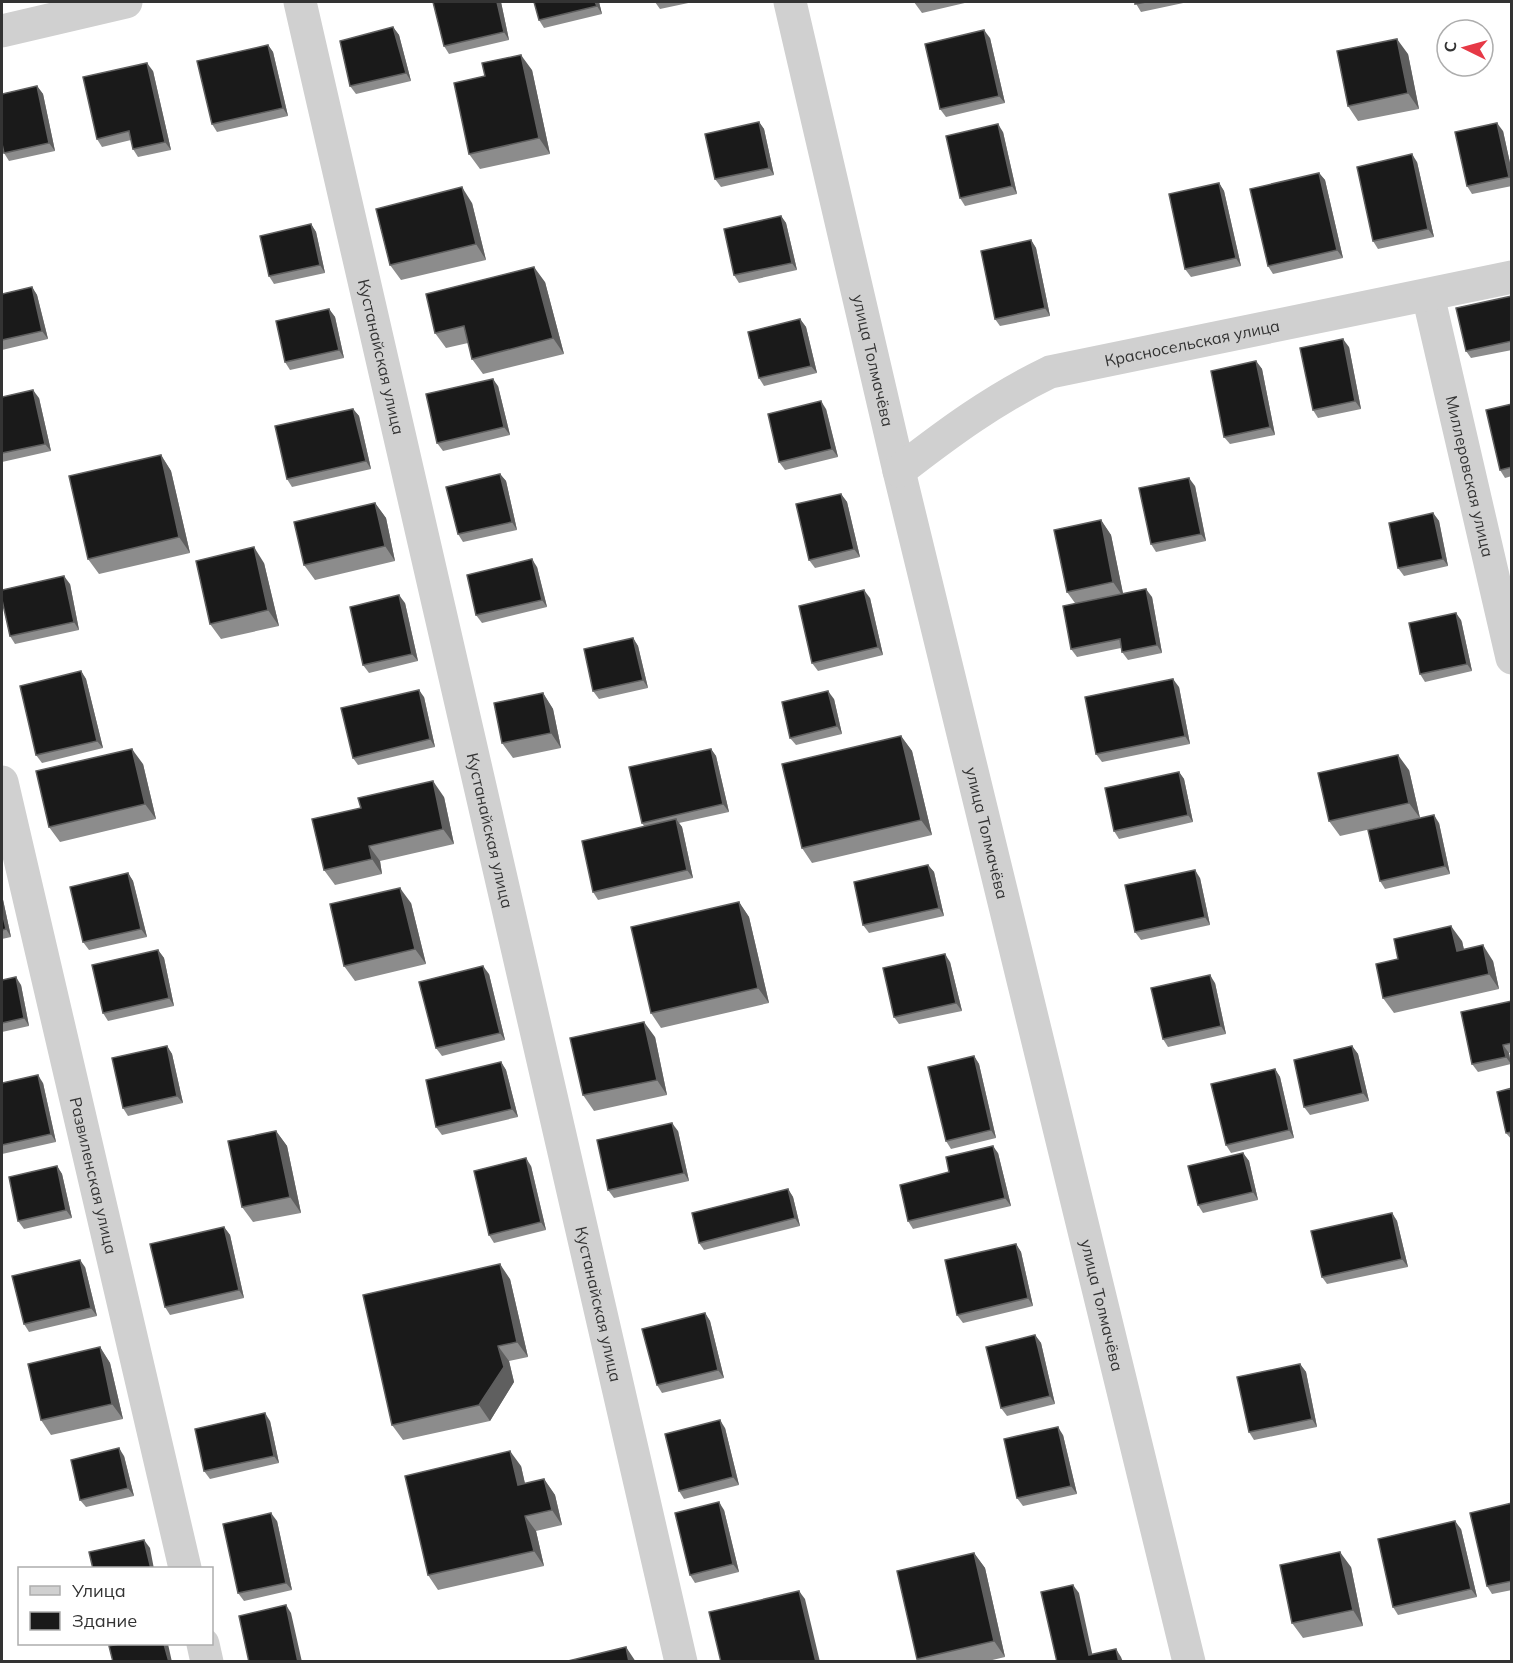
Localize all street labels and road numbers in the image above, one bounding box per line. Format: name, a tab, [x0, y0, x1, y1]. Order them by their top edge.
street label: Кустанайская улица	[354, 277, 409, 436]
street label: улица Толмачёва	[848, 292, 898, 428]
street label: Красносельская улица	[1103, 315, 1281, 371]
street label: Миллеровская улица	[1442, 394, 1498, 559]
street label: Кустанайская улица	[463, 751, 518, 910]
street label: улица Толмачёва	[961, 765, 1013, 901]
street label: Развиленская улица	[66, 1095, 122, 1256]
street label: Кустанайская улица	[571, 1224, 626, 1384]
street label: улица Толмачёва	[1076, 1237, 1128, 1373]

